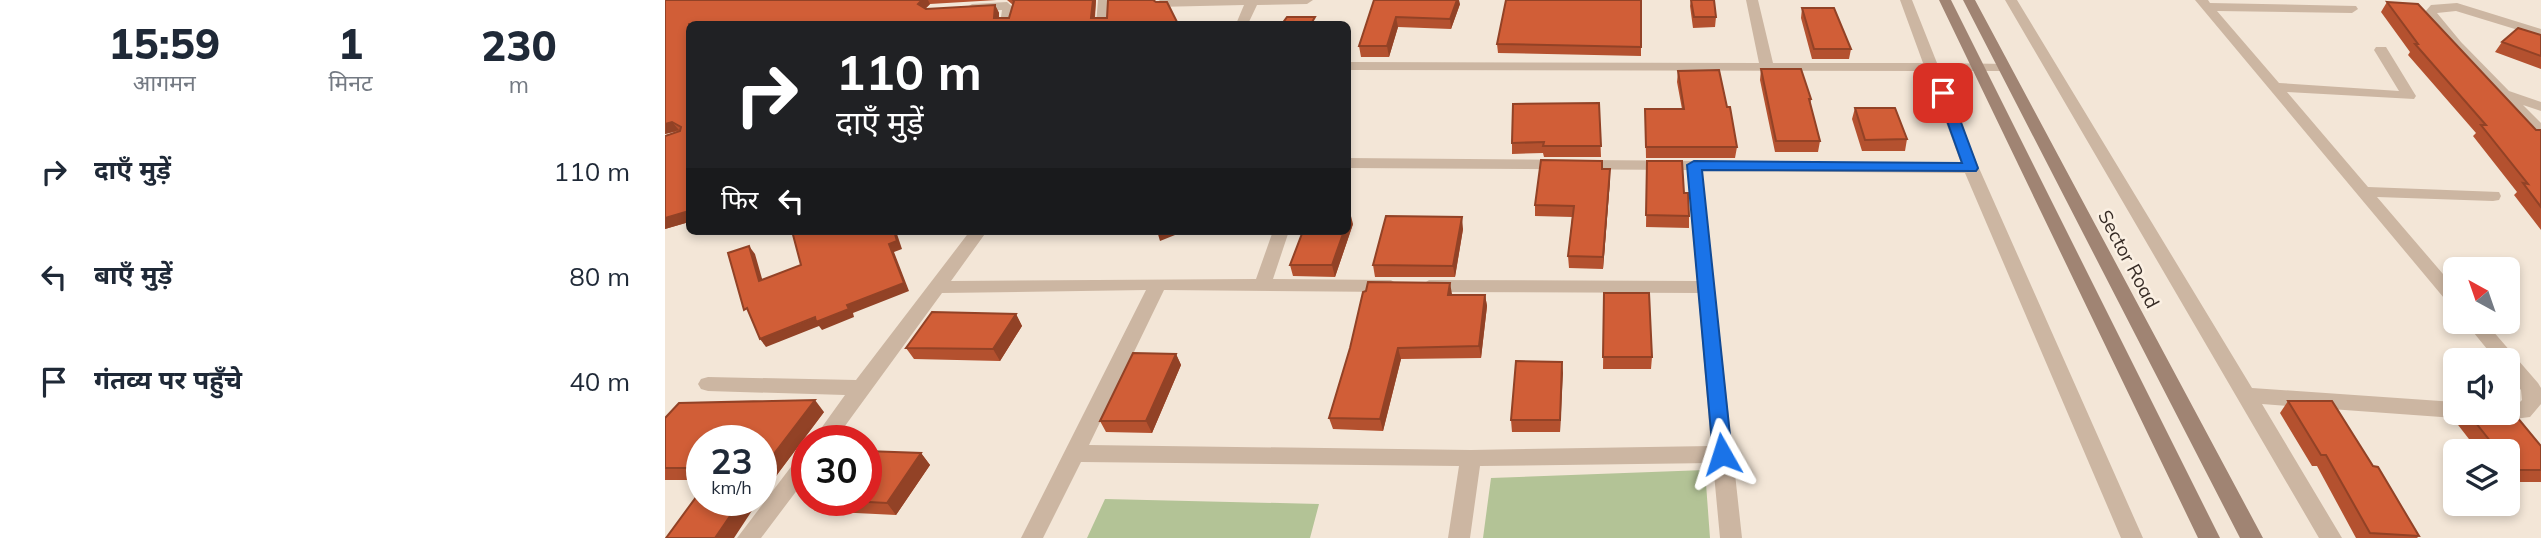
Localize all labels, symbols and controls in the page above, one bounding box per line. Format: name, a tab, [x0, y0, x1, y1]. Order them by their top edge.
text: 15:59	[108, 17, 220, 70]
text: 1	[338, 17, 363, 70]
text: 230	[481, 19, 557, 72]
text: 110 m	[836, 41, 982, 102]
icon: right	[721, 49, 812, 140]
pin	[1913, 63, 1973, 123]
text: आगमन	[133, 68, 196, 97]
text: मिनट	[329, 68, 373, 97]
text: m	[509, 70, 529, 99]
icon: arrive	[1924, 74, 1962, 112]
text: दाएँ मुड़ें	[836, 102, 924, 142]
icon: right	[35, 153, 73, 191]
text: दाएँ मुड़ें	[94, 153, 171, 186]
text: 110 m	[554, 155, 630, 188]
icon: left	[772, 182, 810, 220]
text: फिर	[721, 183, 758, 216]
street label: Sector Road	[2093, 206, 2165, 312]
north arrow	[2443, 257, 2520, 334]
map controls	[2443, 257, 2520, 516]
icon: left	[35, 258, 73, 296]
text: बाएँ मुड़ें	[94, 258, 172, 291]
text: 80 m	[569, 260, 630, 293]
button: sound	[2443, 348, 2520, 425]
icon: arrive	[35, 363, 73, 401]
text: गंतव्य पर पहुँचे	[94, 363, 242, 396]
text: 40 m	[569, 365, 630, 398]
position arrow	[1685, 417, 1759, 491]
speed limit sign: 30	[791, 425, 882, 516]
text: 23	[710, 439, 753, 483]
button: layers	[2443, 439, 2520, 516]
text: km/h	[711, 476, 752, 499]

